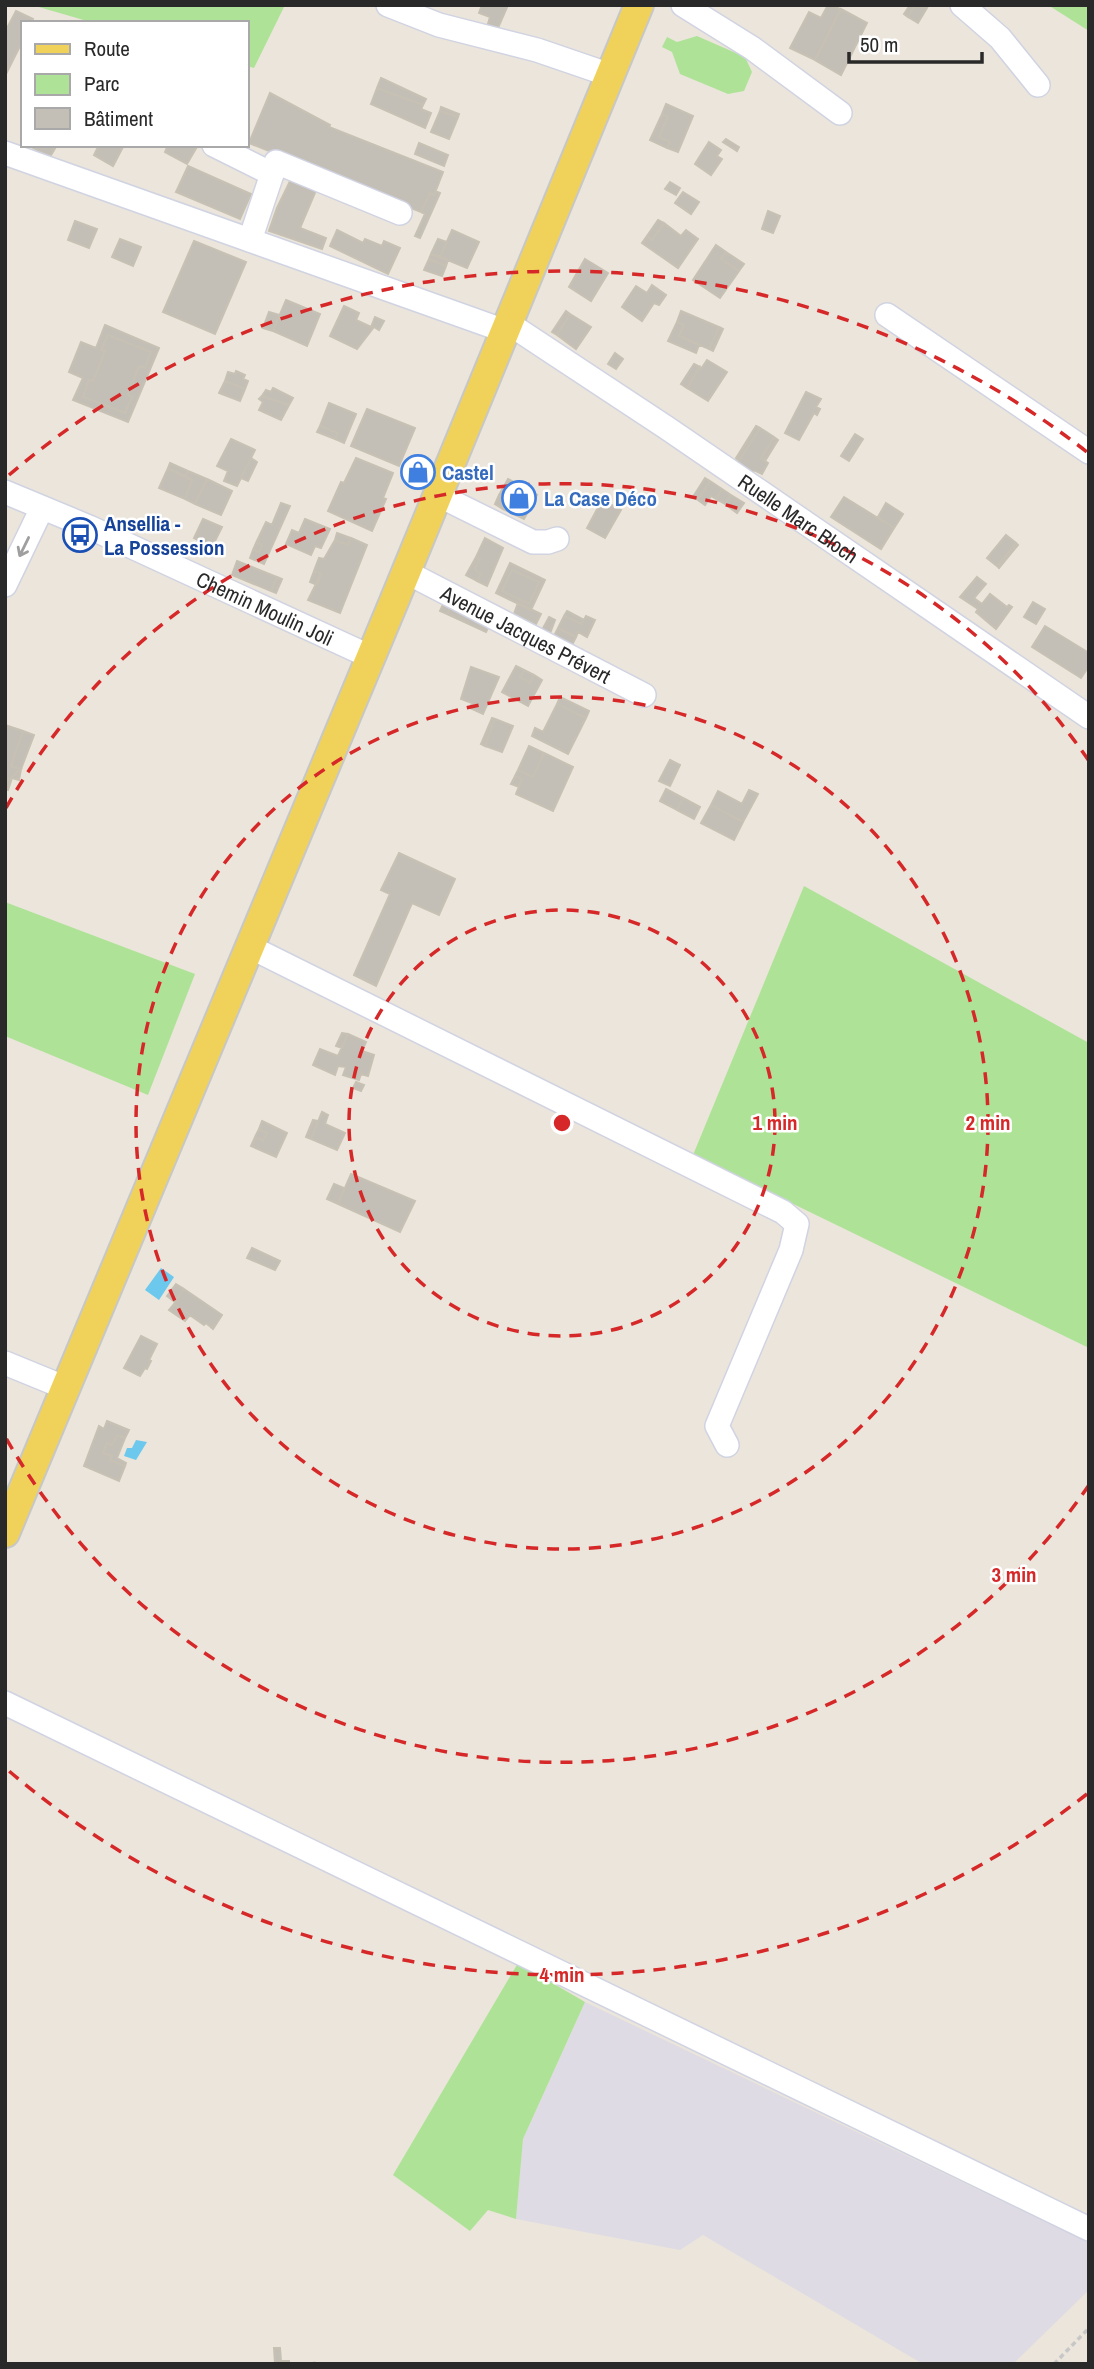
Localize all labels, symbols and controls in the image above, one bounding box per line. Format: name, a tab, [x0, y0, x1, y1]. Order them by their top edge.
legend	[21, 21, 248, 147]
scale bar	[849, 21, 982, 65]
text: 50 m	[860, 30, 898, 59]
text: Route	[84, 34, 130, 63]
text: Parc	[84, 69, 119, 98]
text: Bâtiment	[84, 104, 153, 133]
shop icon: Castel	[399, 453, 437, 491]
place label: Castel	[442, 458, 494, 487]
street label: Ruelle Marc Bloch	[733, 467, 864, 570]
shop icon: La Case Déco	[500, 479, 538, 517]
place label: La Case Déco	[544, 484, 657, 513]
place label: Ansellia - La Possession	[104, 509, 225, 562]
bus stop icon: Ansellia - La Possession	[61, 516, 99, 554]
one-way arrow	[16, 536, 30, 557]
street label: Chemin Moulin Joli	[192, 564, 339, 652]
street label: Avenue Jacques Prévert	[435, 578, 616, 690]
text: 1 min	[753, 1108, 797, 1137]
text: 2 min	[966, 1108, 1010, 1137]
centre of rings	[550, 1111, 574, 1135]
text: 3 min	[992, 1560, 1036, 1589]
text: 4 min	[540, 1960, 584, 1989]

